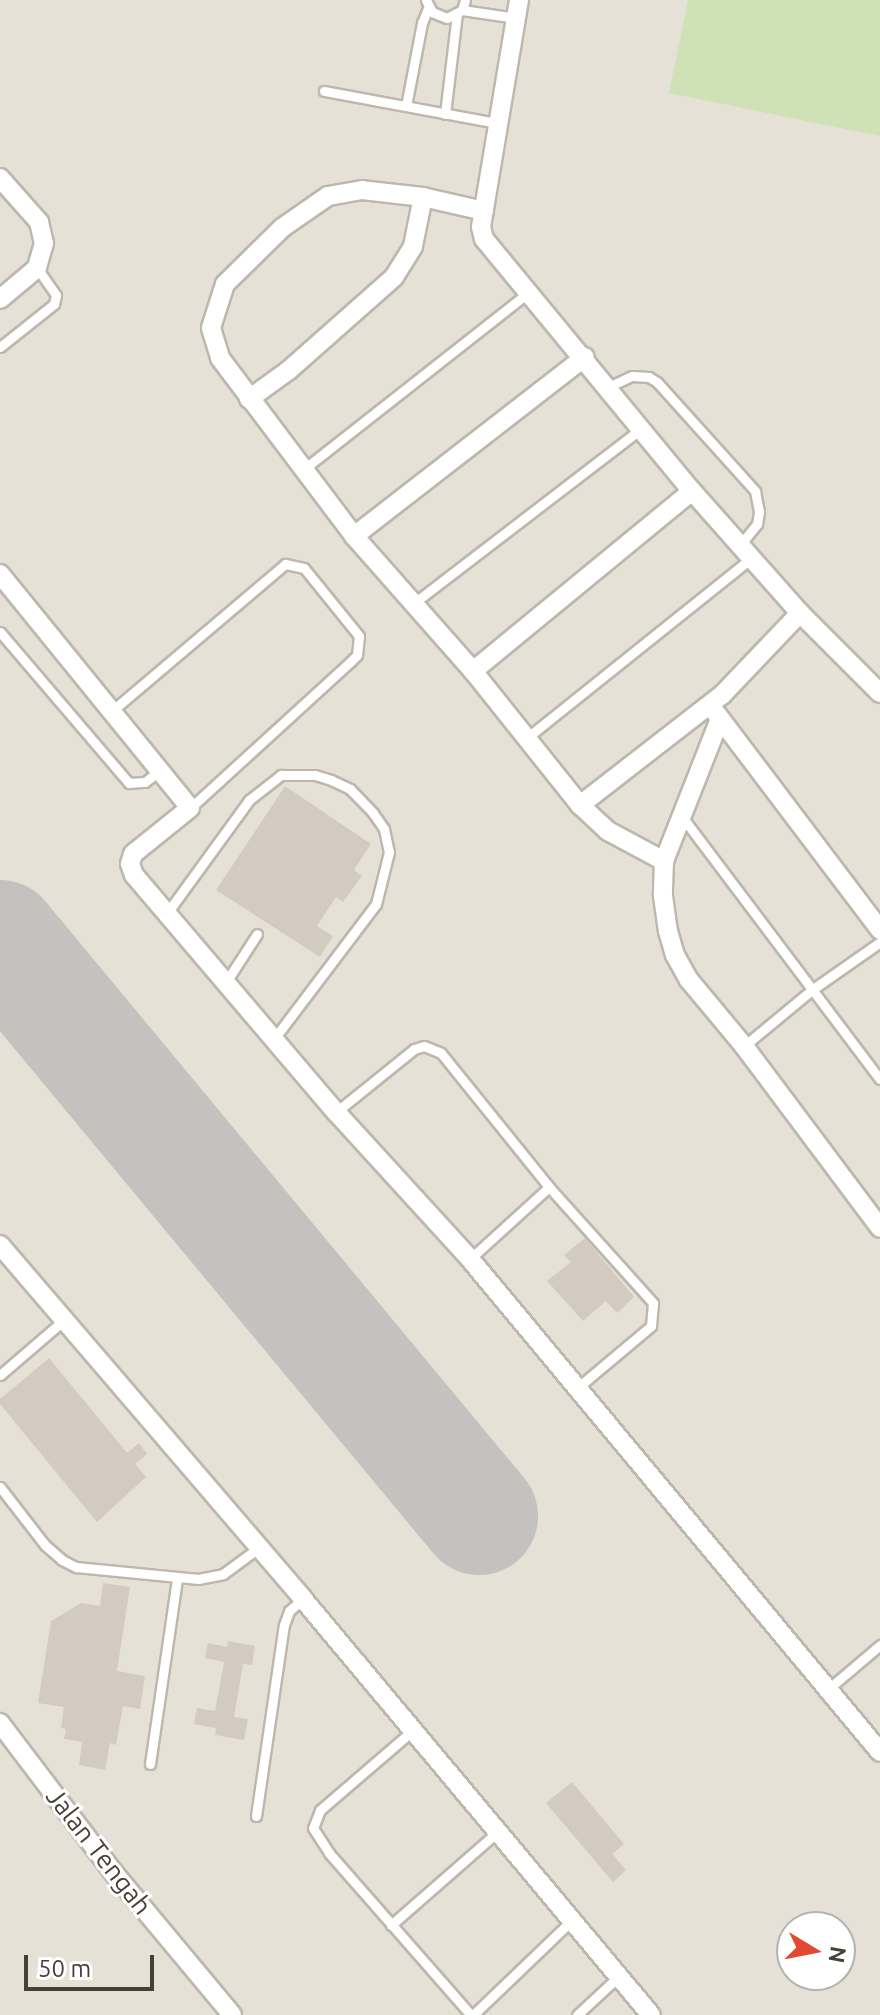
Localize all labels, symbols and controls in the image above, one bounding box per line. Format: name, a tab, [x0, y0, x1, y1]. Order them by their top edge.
street label: Jalan Tengah	[40, 1781, 158, 1921]
north arrow	[776, 1911, 856, 1991]
scale bar	[28, 1939, 158, 1989]
text: N	[824, 1945, 852, 1965]
text: 50 m	[38, 1955, 91, 1982]

